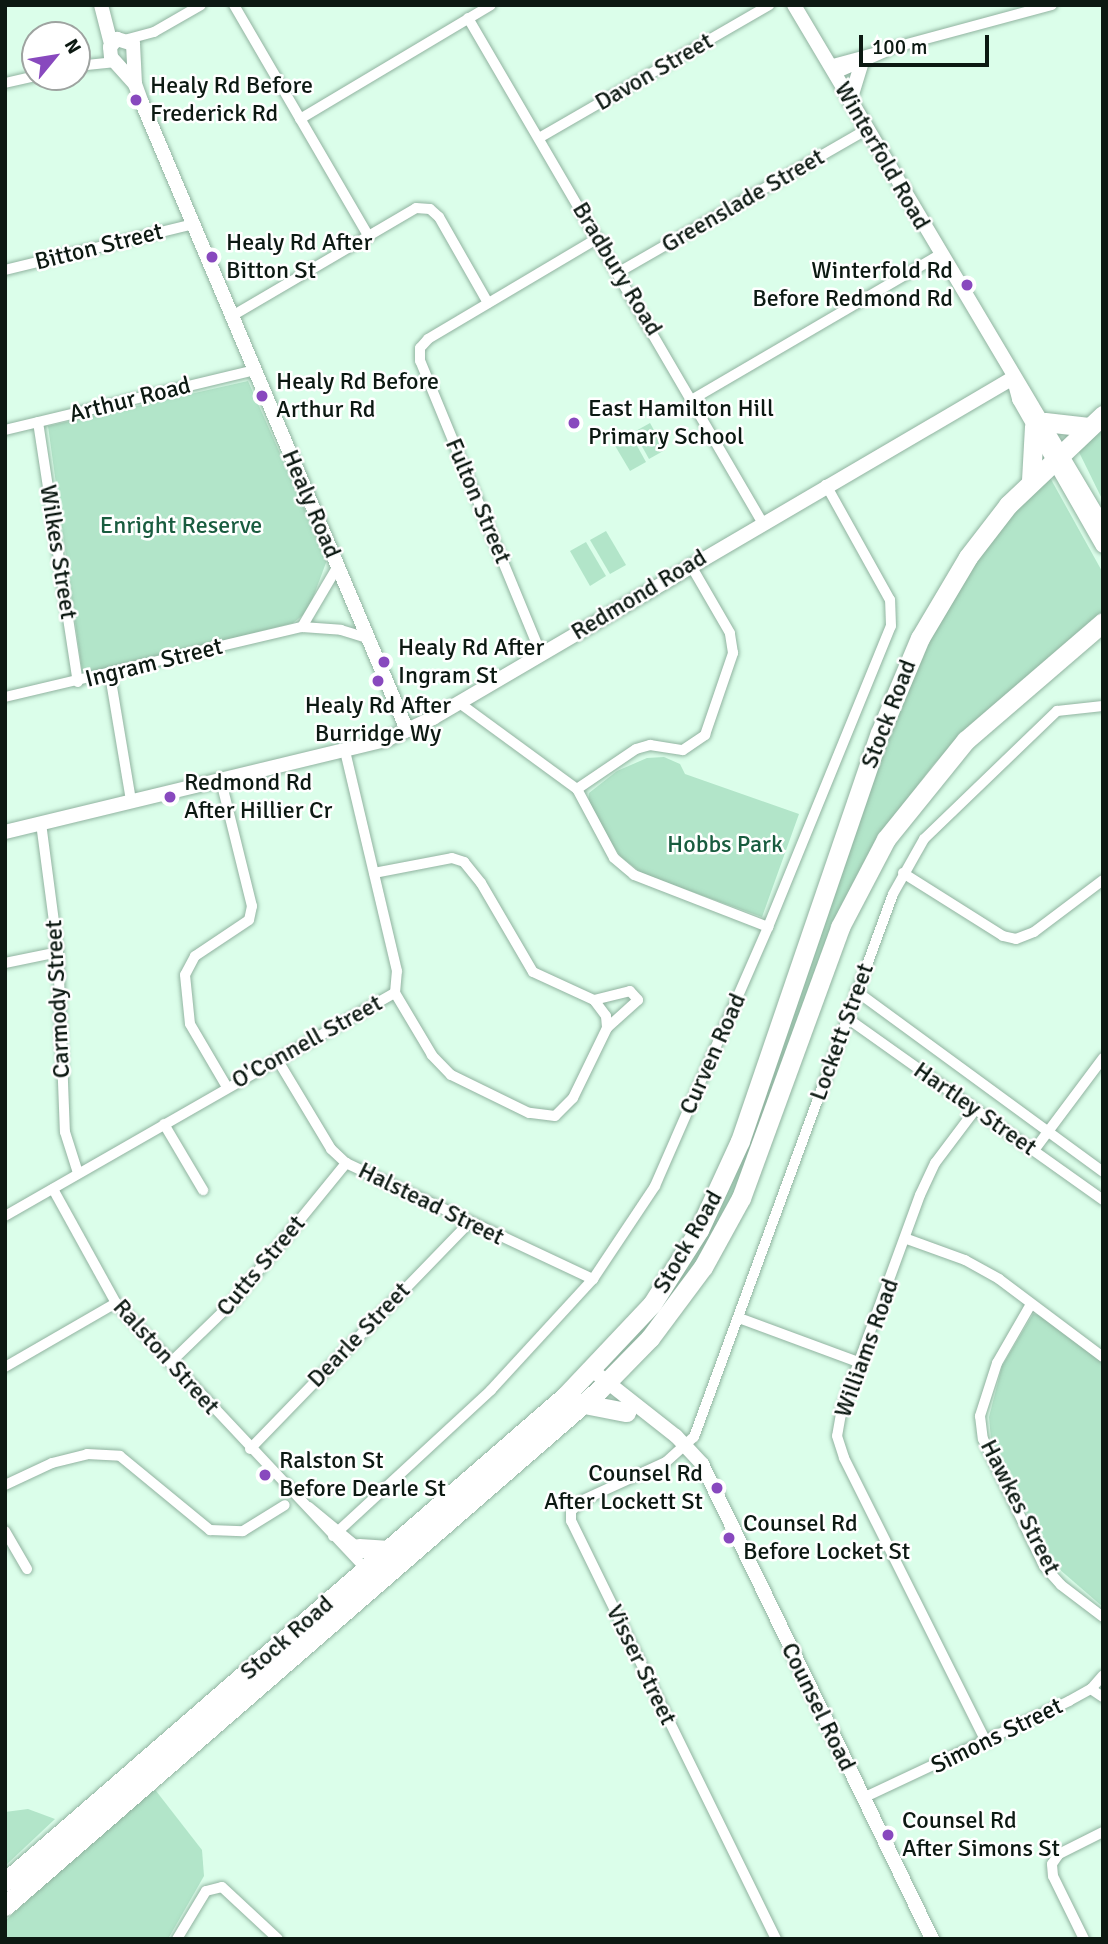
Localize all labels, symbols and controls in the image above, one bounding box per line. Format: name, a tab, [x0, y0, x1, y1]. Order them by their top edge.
north arrow	[21, 21, 91, 91]
scale bar	[863, 21, 992, 65]
street label: Davon Street	[590, 27, 718, 117]
text: 100 m	[872, 34, 927, 60]
text: N	[59, 35, 86, 58]
place label: Healy Rd Before Frederick Rd	[150, 72, 313, 128]
street label: Winterfold Road	[828, 77, 936, 235]
marker: Healy Rd Before Frederick Rd	[128, 92, 144, 108]
street label: Greenslade Street	[657, 143, 829, 259]
street label: Bradbury Road	[566, 197, 668, 341]
street label: Bitton Street	[32, 217, 166, 277]
place label: Healy Rd After Bitton St	[226, 229, 372, 285]
marker: Healy Rd After Bitton St	[204, 249, 220, 265]
place label: Winterfold Rd Before Redmond Rd	[752, 257, 953, 313]
marker: Winterfold Rd Before Redmond Rd	[959, 277, 975, 293]
place label: Healy Rd Before Arthur Rd	[276, 368, 439, 424]
street label: Arthur Road	[66, 371, 194, 429]
marker: Healy Rd Before Arthur Rd	[254, 388, 270, 404]
place label: East Hamilton Hill Primary School	[588, 395, 774, 451]
marker: East Hamilton Hill Primary School	[566, 415, 582, 431]
street label: Fulton Street	[439, 434, 517, 568]
street label: Healy Road	[275, 445, 347, 563]
street label: Wilkes Street	[33, 483, 83, 621]
park label: Enright Reserve	[100, 512, 262, 540]
street label: Redmond Road	[566, 543, 712, 647]
street label: Ingram Street	[82, 632, 226, 694]
place label: Healy Rd After Ingram St	[398, 634, 544, 690]
marker: Healy Rd After Ingram St	[376, 654, 392, 670]
street label: Stock Road	[855, 656, 923, 772]
marker: Healy Rd After Burridge Wy	[370, 673, 386, 689]
place label: Healy Rd After Burridge Wy	[305, 692, 451, 748]
place label: Redmond Rd After Hillier Cr	[184, 769, 332, 825]
marker: Redmond Rd After Hillier Cr	[162, 789, 178, 805]
park label: Hobbs Park	[667, 831, 783, 859]
street label: Carmody Street	[39, 919, 77, 1079]
street label: Lockett Street	[804, 959, 880, 1105]
street label: O'Connell Street	[227, 989, 387, 1095]
street label: Curven Road	[674, 989, 752, 1119]
street label: Hartley Street	[908, 1056, 1042, 1162]
street label: Halstead Street	[353, 1156, 509, 1252]
street label: Stock Road	[647, 1185, 729, 1299]
street label: Cutts Street	[211, 1210, 311, 1322]
street label: Williams Road	[829, 1275, 905, 1421]
street label: Dearle Street	[302, 1276, 416, 1394]
street label: Ralston Street	[107, 1293, 225, 1421]
street label: Hawkes Street	[974, 1435, 1066, 1579]
place label: Ralston St Before Dearle St	[279, 1447, 446, 1503]
place label: Counsel Rd After Lockett St	[544, 1460, 703, 1516]
marker: Ralston St Before Dearle St	[257, 1467, 273, 1483]
marker: Counsel Rd After Lockett St	[709, 1480, 725, 1496]
place label: Counsel Rd Before Locket St	[743, 1510, 910, 1566]
marker: Counsel Rd Before Locket St	[721, 1530, 737, 1546]
street label: Stock Road	[235, 1590, 339, 1686]
street label: Visser Street	[600, 1600, 682, 1730]
street label: Counsel Road	[775, 1638, 861, 1776]
street label: Simons Street	[926, 1692, 1068, 1780]
place label: Counsel Rd After Simons St	[902, 1807, 1060, 1863]
marker: Counsel Rd After Simons St	[880, 1827, 896, 1843]

